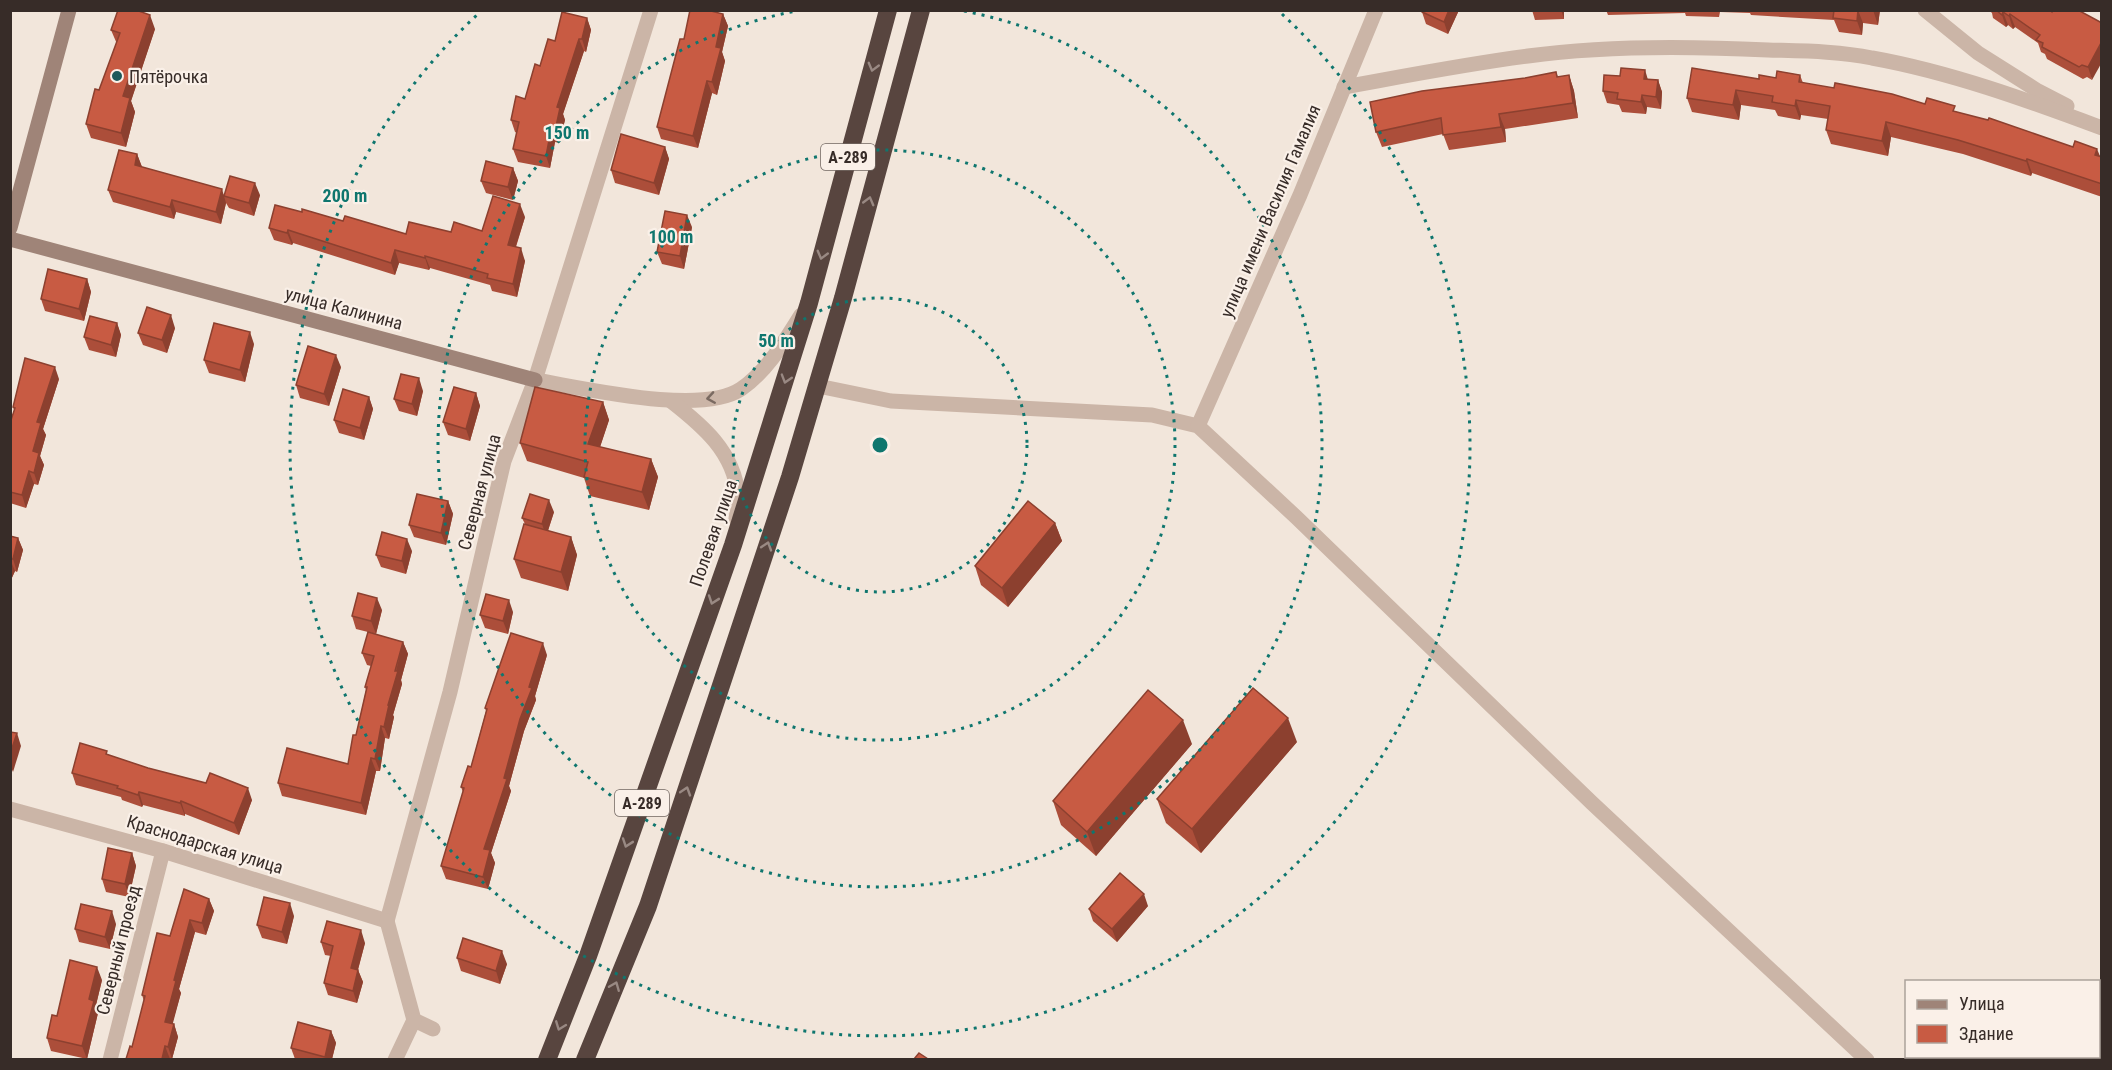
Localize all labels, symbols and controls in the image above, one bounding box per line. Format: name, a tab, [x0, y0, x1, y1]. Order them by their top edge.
one-way arrow	[867, 62, 880, 72]
place label: Пятёрочка	[129, 66, 208, 87]
marker: Пятёрочка	[110, 69, 124, 83]
street label: улица имени Василия Гамалия	[1216, 101, 1324, 321]
text: 150 m	[545, 122, 589, 143]
road number: А-289	[821, 144, 875, 170]
text: 200 m	[323, 185, 367, 206]
one-way arrow	[862, 196, 875, 206]
text: 100 m	[649, 226, 693, 247]
one-way arrow	[817, 249, 829, 260]
street label: улица Калинина	[283, 282, 405, 334]
text: 50 m	[758, 330, 794, 351]
one-way arrow	[780, 373, 793, 384]
one-way arrow	[706, 392, 715, 404]
street label: Северная улица	[453, 432, 505, 552]
centre of rings	[870, 435, 890, 455]
street label: Полевая улица	[685, 477, 741, 589]
one-way arrow	[760, 541, 773, 552]
one-way arrow	[708, 594, 721, 605]
one-way arrow	[679, 786, 691, 797]
road number: А-289	[615, 790, 669, 816]
street label: Краснодарская улица	[124, 810, 286, 878]
one-way arrow	[622, 837, 635, 848]
street label: Северный проезд	[92, 883, 144, 1017]
legend	[1905, 980, 2100, 1058]
one-way arrow	[608, 981, 620, 992]
text: Улица	[1959, 993, 2005, 1014]
one-way arrow	[555, 1020, 567, 1031]
text: Здание	[1959, 1023, 2013, 1044]

